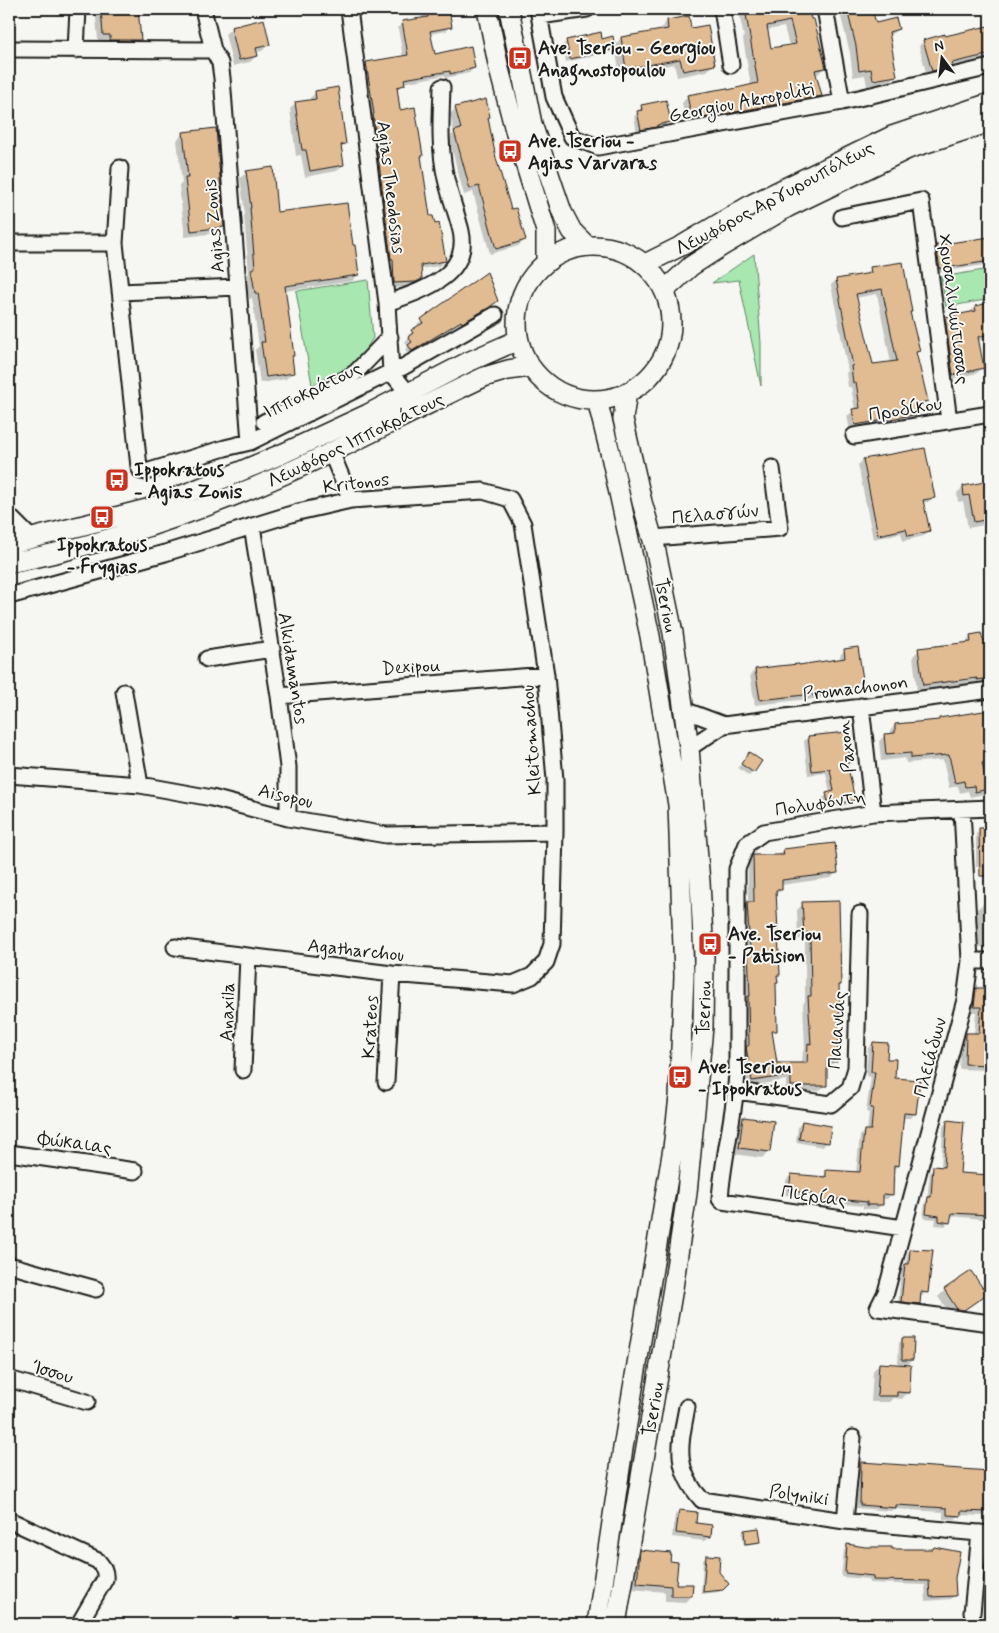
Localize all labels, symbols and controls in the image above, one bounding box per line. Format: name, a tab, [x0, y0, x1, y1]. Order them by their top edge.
north arrow	[916, 32, 966, 82]
place label: Ave. Tseriou - Georgiou Anagnostopoulou	[538, 36, 716, 86]
text: N	[932, 37, 946, 56]
bus stop icon: Ave. Tseriou - Georgiou Anagnostopoulou	[507, 45, 533, 71]
street label: Georgiou Akropoliti	[667, 76, 816, 131]
street label: Agias Theodosias	[369, 119, 411, 256]
place label: Ave. Tseriou - Agias Varvaras	[528, 129, 658, 177]
street label: Λεωφόρος Αργυρουπόλεως	[671, 135, 878, 261]
bus stop icon: Ave. Tseriou - Agias Varvaras	[497, 138, 523, 164]
street label: Agias Zonis	[198, 178, 232, 274]
street label: Χρυσαλινιώτισσας	[932, 233, 975, 386]
street label: Ιπποκράτους	[259, 356, 366, 425]
street label: Λεωφόρος Ιπποκράτους	[263, 387, 448, 494]
street label: Προδίκου	[867, 391, 944, 428]
place label: Ippokratous - Agias Zonis	[134, 458, 243, 506]
bus stop icon: Ippokratous - Agias Zonis	[104, 467, 130, 493]
street label: Kritonos	[322, 467, 391, 500]
street label: Πελασγών	[671, 498, 760, 531]
bus stop icon: Ippokratous - Frygias	[89, 504, 115, 530]
place label: Ippokratous - Frygias	[57, 533, 148, 581]
street label: Tseriou	[648, 576, 683, 635]
street label: Alkidamantos	[271, 610, 314, 727]
street label: Dexipou	[381, 653, 441, 682]
street label: Promachonon	[801, 670, 909, 707]
street label: Kleitomachou	[515, 684, 548, 796]
street label: Paxon	[831, 719, 862, 775]
street label: Aisopou	[256, 778, 316, 815]
street label: Πολυφόντη	[773, 784, 867, 823]
place label: Ave. Tseriou - Patision	[728, 922, 821, 969]
bus stop icon: Ave. Tseriou - Patision	[697, 931, 723, 957]
street label: Agatharchou	[306, 933, 406, 969]
street label: Tseriou	[691, 980, 718, 1036]
street label: Anaxila	[214, 982, 241, 1042]
street label: Παιανιάς	[822, 990, 853, 1070]
street label: Krateos	[356, 994, 385, 1059]
street label: Πλειάδων	[908, 1015, 953, 1100]
place label: Ave. Tseriou - Ippokratous	[698, 1055, 802, 1102]
bus stop icon: Ave. Tseriou - Ippokratous	[667, 1064, 693, 1090]
street label: Φώκαιας	[35, 1126, 113, 1161]
street label: Πιερίας	[779, 1180, 848, 1213]
street label: Ίσσου	[29, 1355, 76, 1390]
street label: Tseriou	[636, 1380, 671, 1438]
street label: Polyniki	[767, 1479, 830, 1512]

